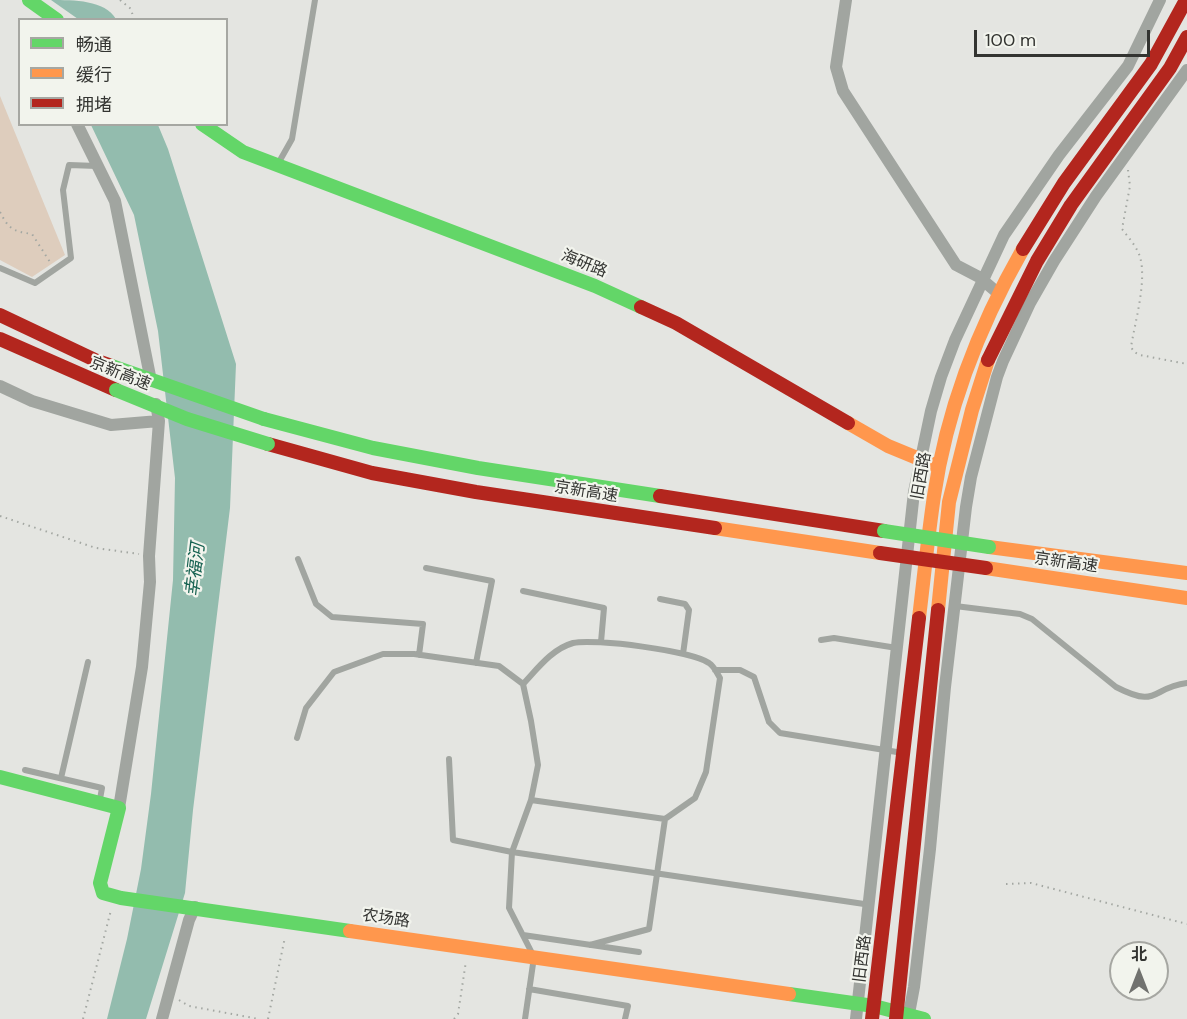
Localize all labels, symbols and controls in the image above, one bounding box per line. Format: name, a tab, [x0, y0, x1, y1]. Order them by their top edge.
legend	[18, 18, 228, 126]
scale bar	[977, 18, 1152, 56]
text: 100 m	[985, 28, 1036, 52]
text: 畅通	[76, 33, 112, 57]
text: 缓行	[76, 63, 112, 87]
text: 拥堵	[76, 93, 112, 117]
street label: 海研路	[558, 246, 610, 282]
street label: 京新高速	[87, 353, 153, 395]
street label: 旧西路	[908, 451, 936, 501]
street label: 京新高速	[553, 478, 619, 506]
water label: 幸福河	[182, 542, 210, 598]
street label: 京新高速	[1033, 549, 1099, 577]
street label: 农场路	[361, 906, 411, 932]
street label: 旧西路	[851, 934, 875, 984]
north arrow	[1109, 941, 1169, 1001]
text: 北	[1131, 944, 1147, 965]

